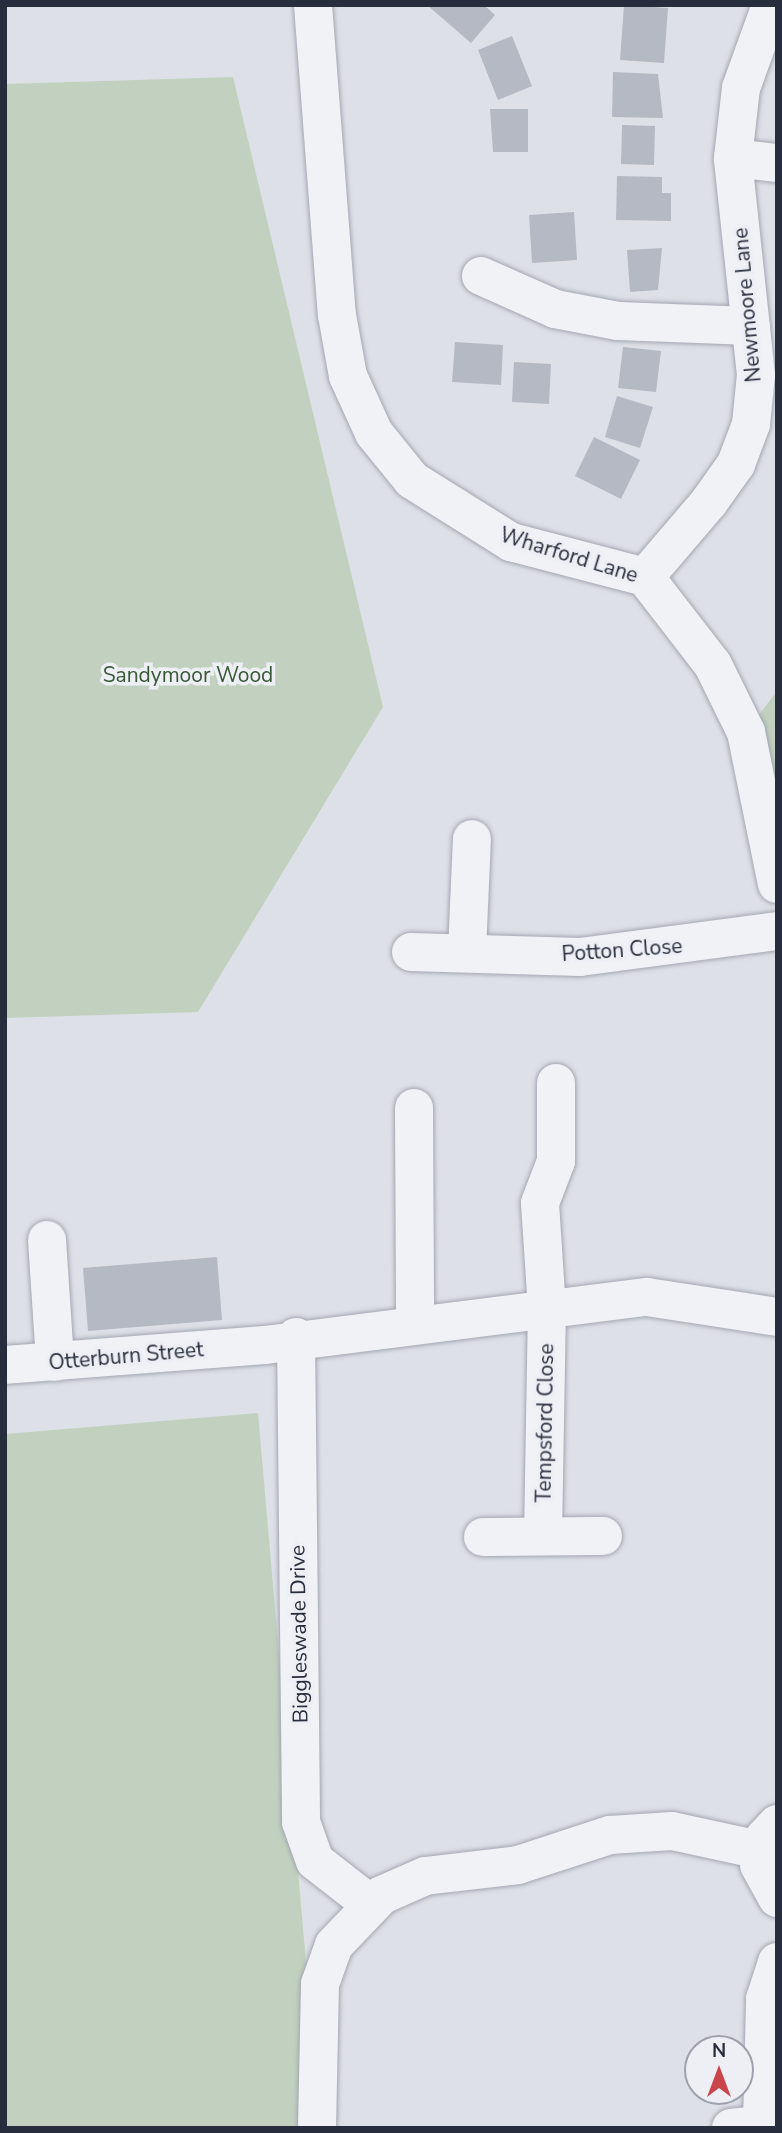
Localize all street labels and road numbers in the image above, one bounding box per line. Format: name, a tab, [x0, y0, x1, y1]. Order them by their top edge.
street label: Newmoore Lane	[728, 227, 766, 383]
street label: Wharford Lane	[497, 522, 641, 588]
street label: Potton Close	[561, 933, 683, 967]
street label: Otterburn Street	[48, 1337, 204, 1375]
street label: Tempsford Close	[531, 1343, 559, 1503]
street label: Biggleswade Drive	[285, 1545, 313, 1723]

